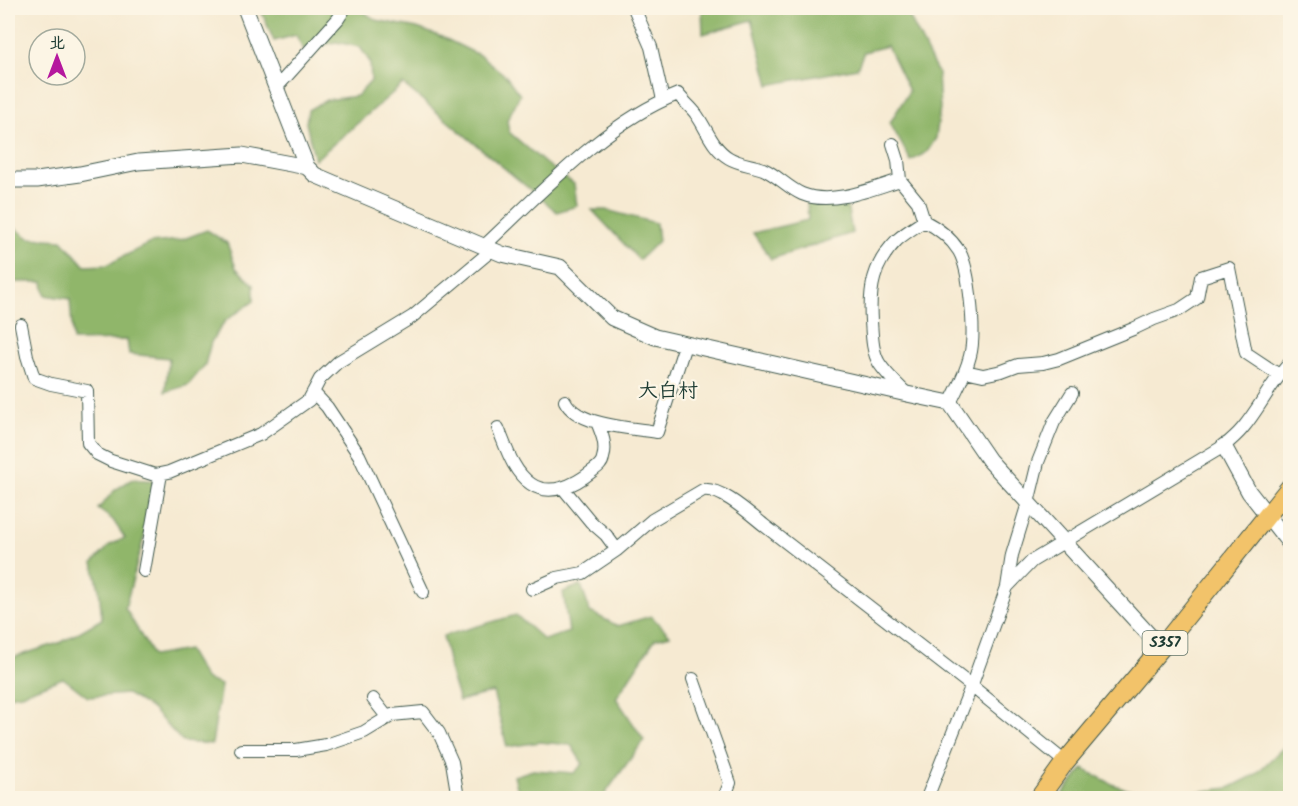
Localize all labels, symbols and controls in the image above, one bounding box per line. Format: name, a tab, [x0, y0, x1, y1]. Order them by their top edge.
north arrow	[27, 27, 87, 87]
text: 北	[49, 31, 65, 56]
district label: 大白村	[638, 376, 698, 408]
road number: S357	[1142, 631, 1188, 655]

